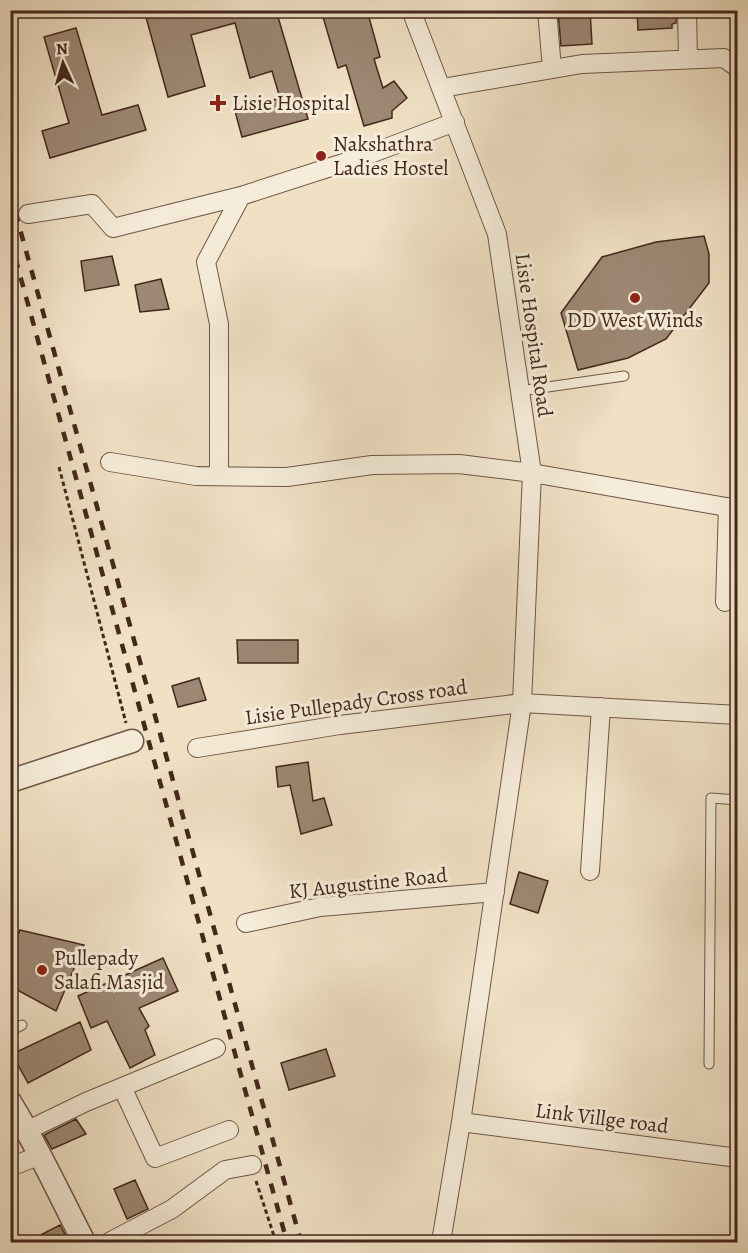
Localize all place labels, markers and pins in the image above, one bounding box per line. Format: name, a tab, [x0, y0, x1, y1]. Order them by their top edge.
place label: Lisie Hospital	[232, 89, 350, 117]
marker: Lisie Hospital	[209, 94, 227, 112]
place label: Nakshathra Ladies Hostel	[333, 130, 448, 182]
marker: Nakshathra Ladies Hostel	[314, 149, 328, 163]
marker: DD West Winds	[628, 291, 642, 305]
place label: DD West Winds	[567, 306, 703, 334]
place label: Pullepady Salafi Masjid	[54, 944, 165, 996]
marker: Pullepady Salafi Masjid	[35, 963, 49, 977]

